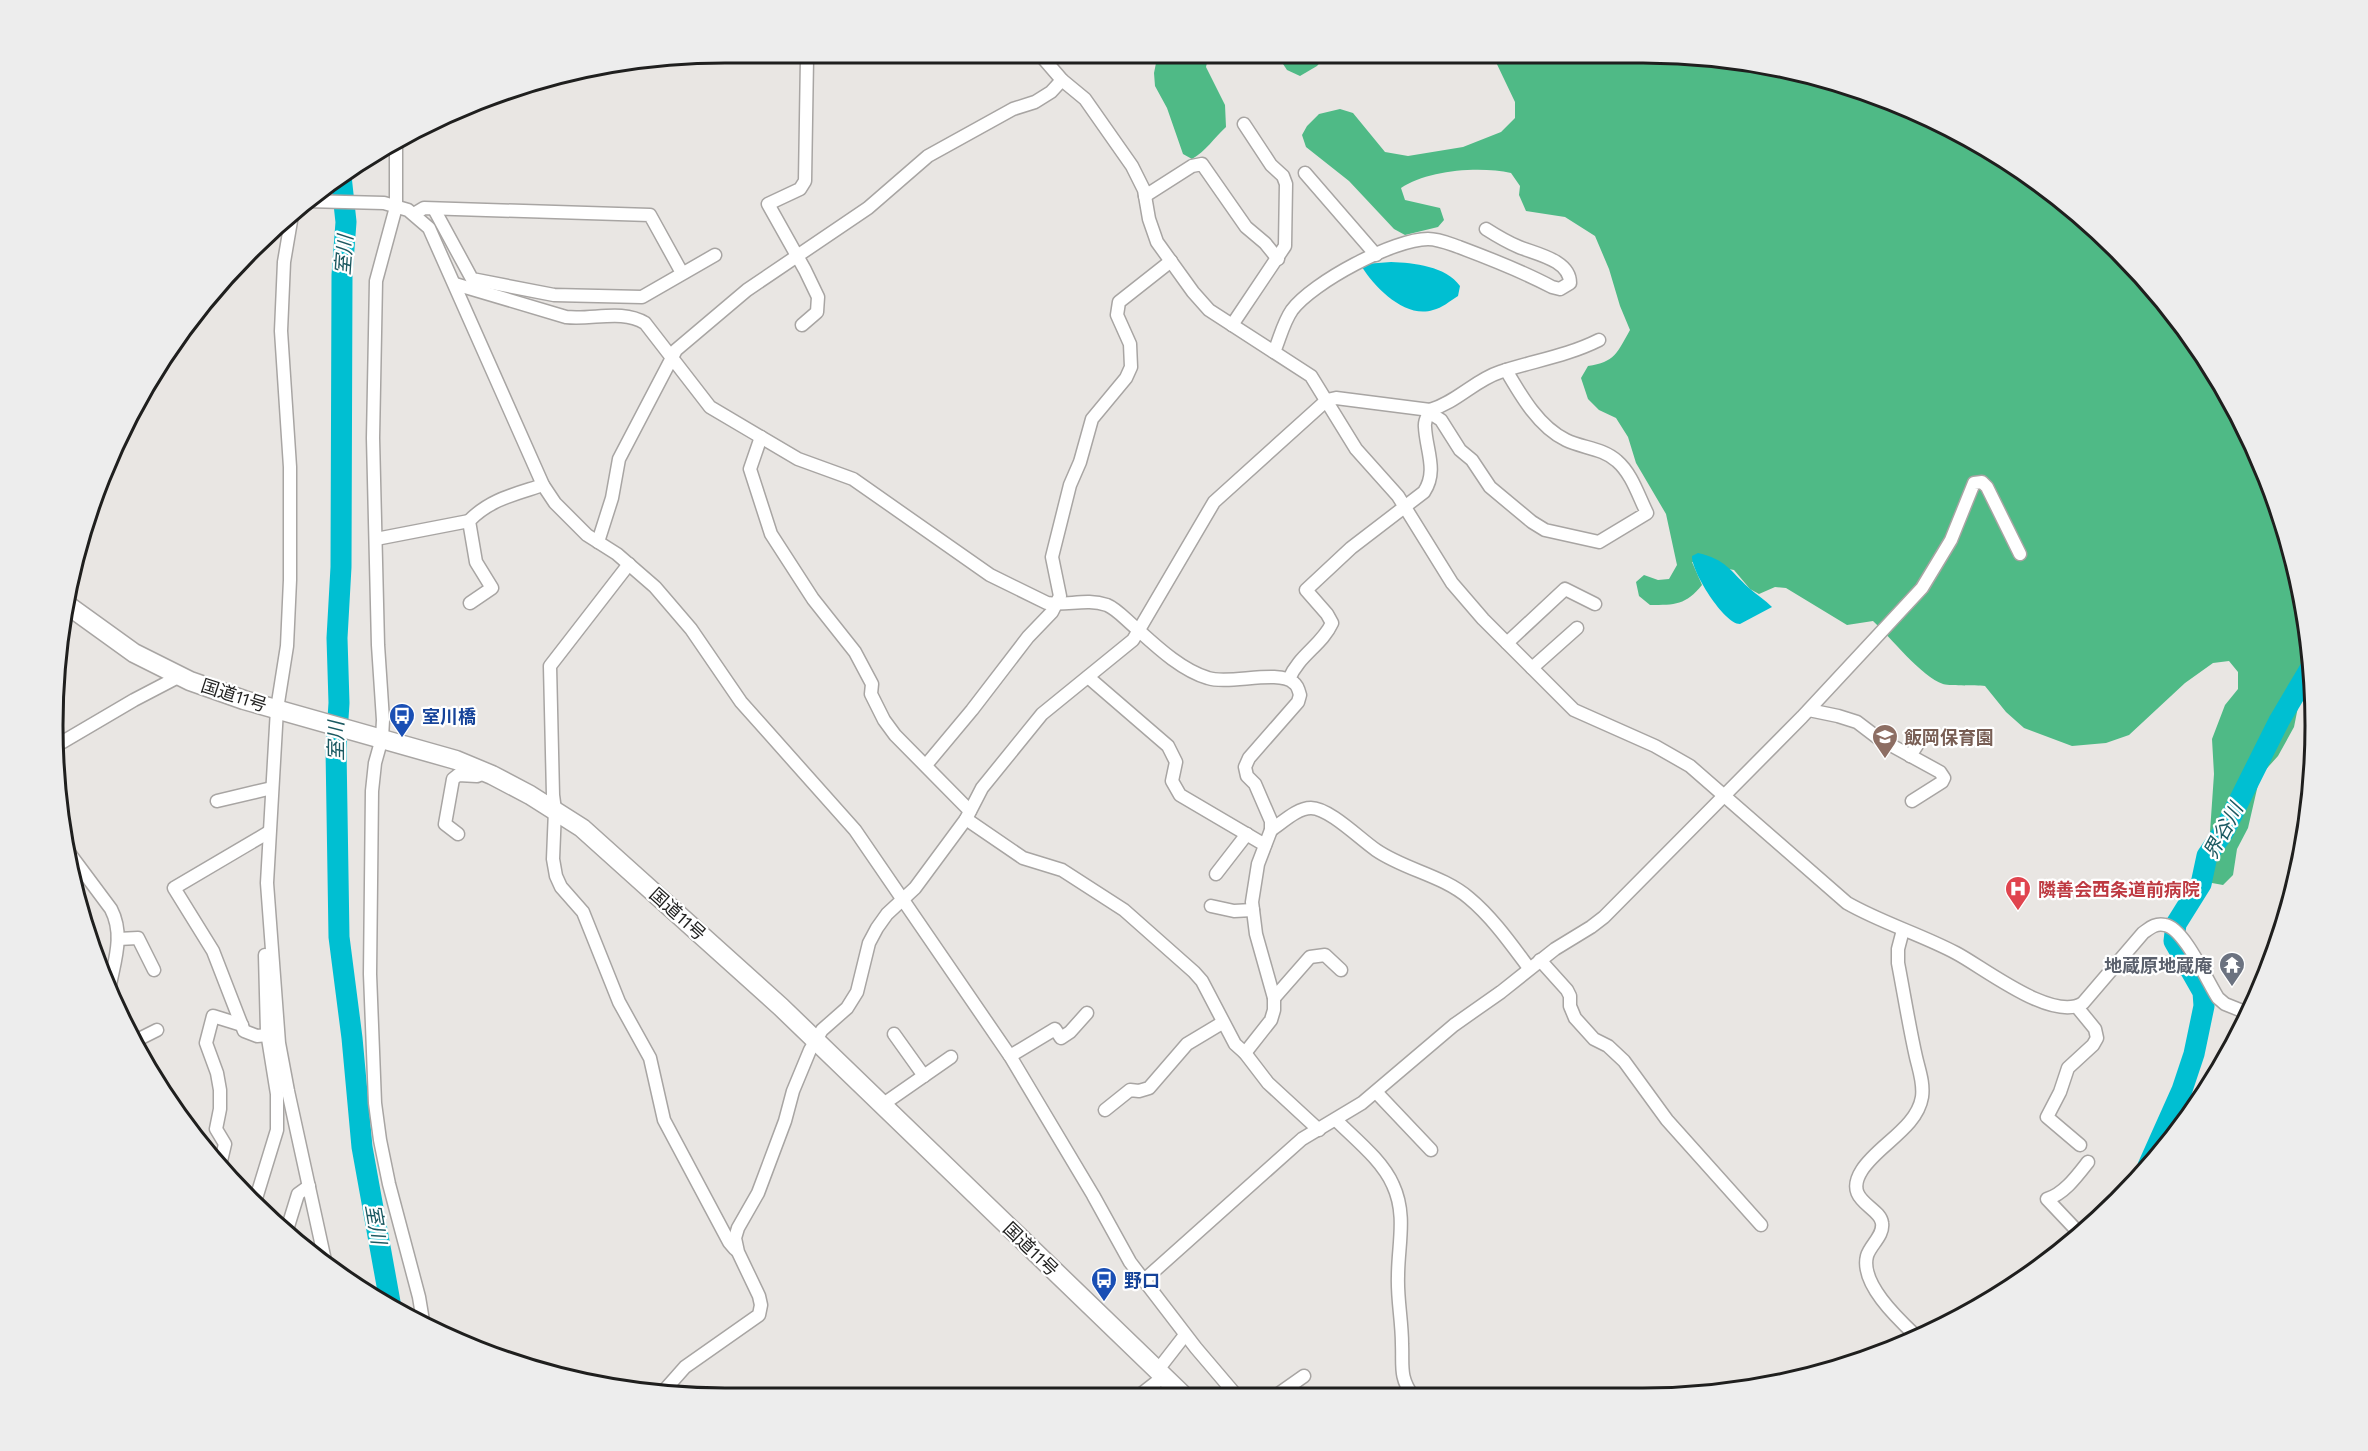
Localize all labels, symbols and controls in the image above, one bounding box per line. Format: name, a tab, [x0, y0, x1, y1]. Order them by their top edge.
water label: 室川	[331, 232, 358, 276]
street label: 国道11号	[198, 675, 270, 715]
bus stop icon: 室川橋	[387, 701, 417, 739]
place label: 室川橋	[422, 706, 476, 727]
water label: 室川	[324, 719, 348, 761]
school or university icon: 飯岡保育園	[1870, 722, 1900, 760]
place label: 飯岡保育園	[1904, 727, 1994, 748]
water label: 界谷川	[2198, 797, 2249, 863]
hospital icon: 隣善会西条道前病院	[2003, 874, 2033, 912]
place label: 隣善会西条道前病院	[2038, 879, 2200, 900]
street label: 国道11号	[646, 883, 710, 945]
temple icon: 地蔵原地蔵庵	[2217, 950, 2247, 988]
place label: 地蔵原地蔵庵	[2104, 955, 2212, 976]
water label: 室川	[361, 1202, 392, 1248]
street label: 国道11号	[999, 1218, 1063, 1280]
bus stop icon: 野口	[1089, 1265, 1119, 1303]
place label: 野口	[1124, 1270, 1160, 1291]

